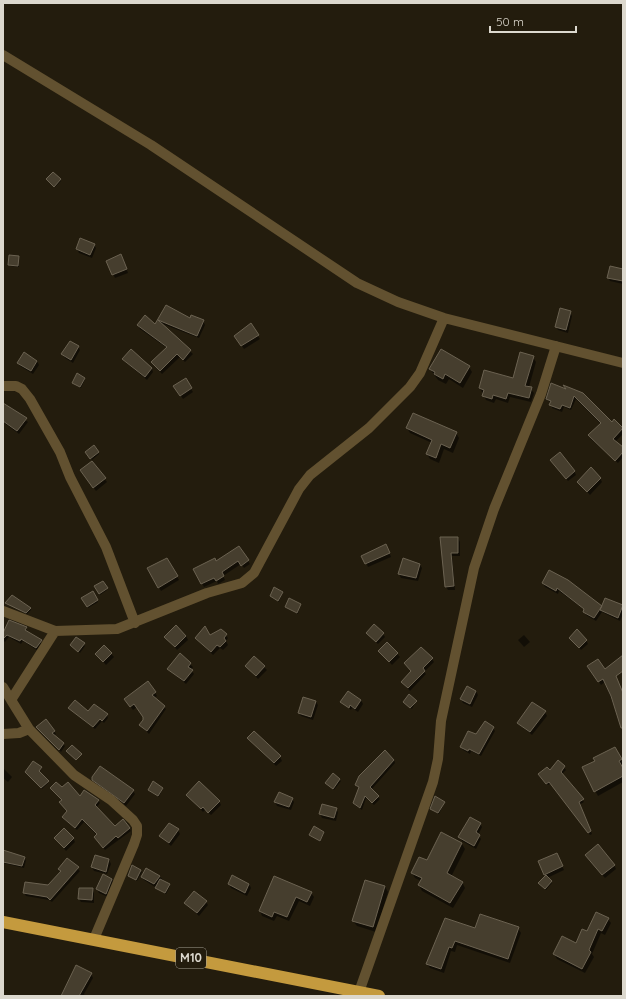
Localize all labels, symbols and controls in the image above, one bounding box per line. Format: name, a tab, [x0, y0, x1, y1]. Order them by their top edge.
scale bar	[490, 8, 576, 34]
text: 50 m	[496, 14, 524, 29]
road number: M10	[176, 948, 206, 968]

